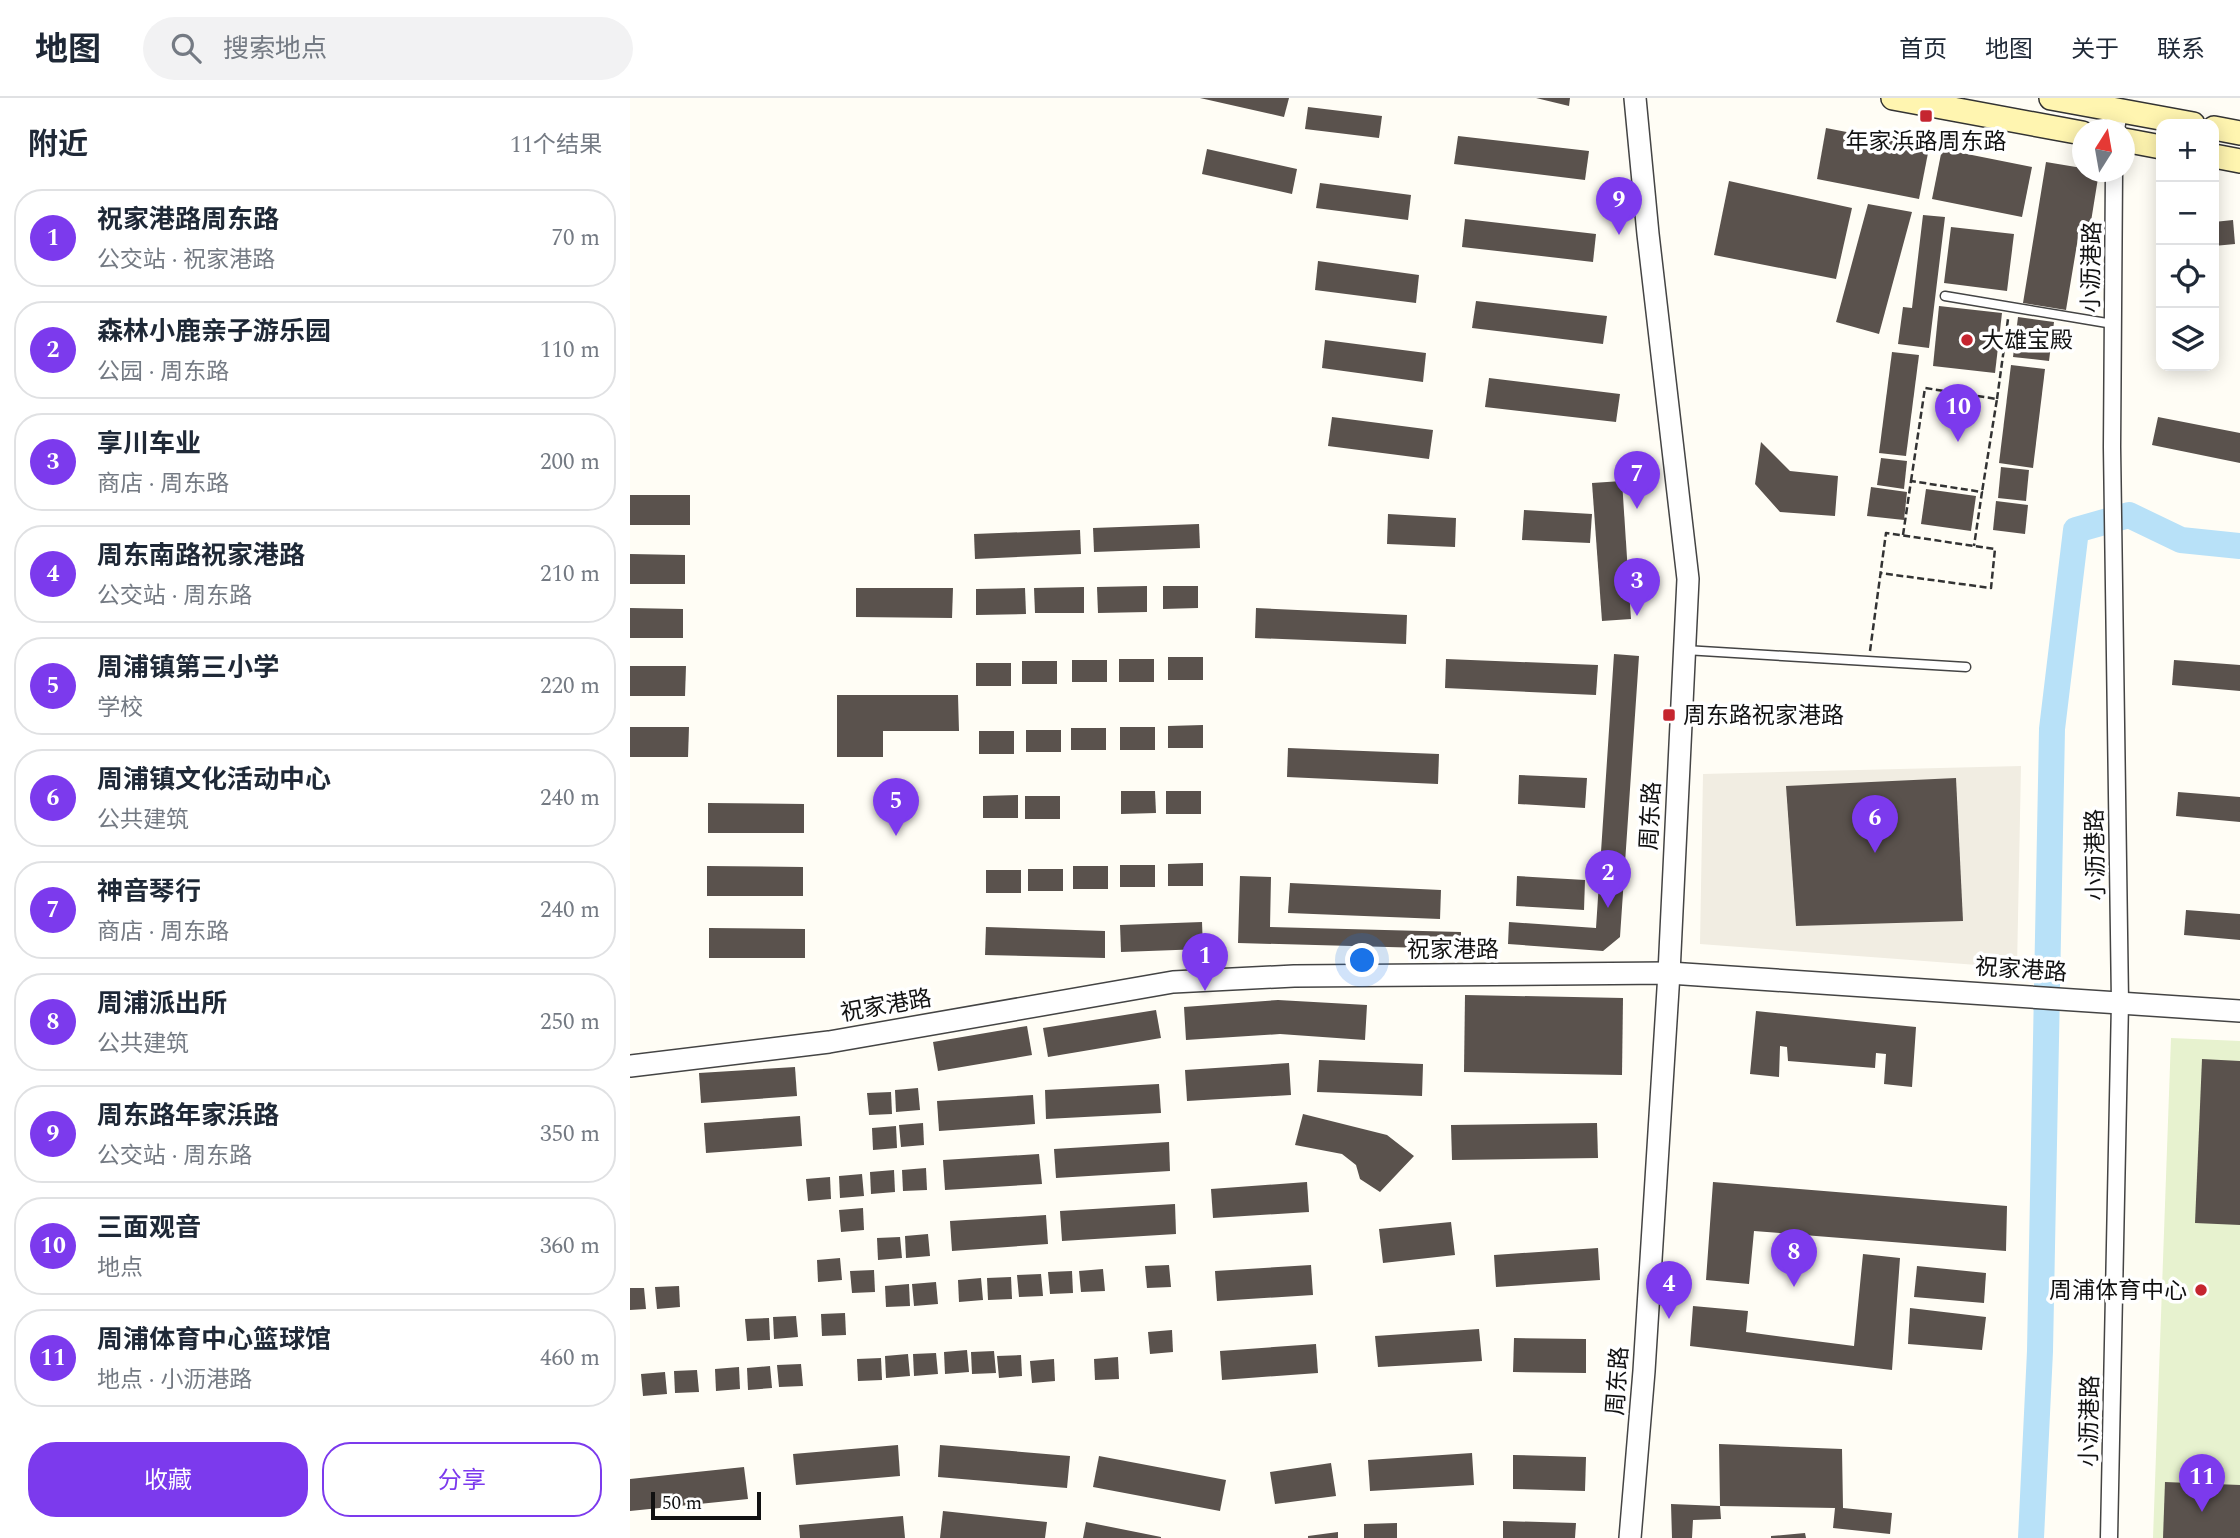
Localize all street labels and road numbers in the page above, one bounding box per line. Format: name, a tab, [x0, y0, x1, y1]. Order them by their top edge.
street label: 小沥港路	[2074, 221, 2111, 313]
street label: 周东路	[1632, 781, 1671, 851]
street label: 小沥港路	[2078, 809, 2115, 901]
street label: 祝家港路	[1407, 933, 1499, 968]
street label: 祝家港路	[1974, 950, 2068, 991]
street label: 祝家港路	[838, 981, 935, 1032]
street label: 周东路	[1599, 1345, 1638, 1417]
street label: 小沥港路	[2072, 1375, 2109, 1467]

